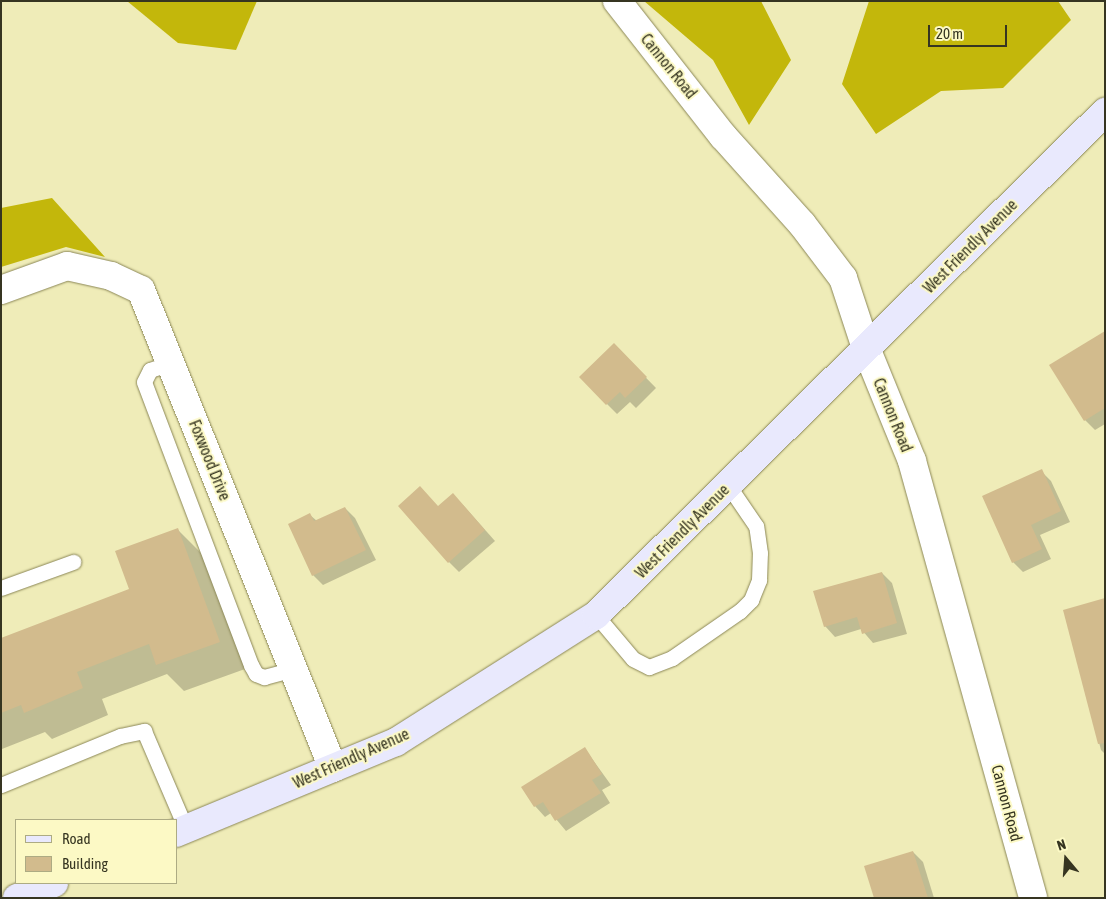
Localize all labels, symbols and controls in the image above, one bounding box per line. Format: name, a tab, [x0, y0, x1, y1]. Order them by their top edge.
scale bar	[931, 15, 1010, 47]
text: 20 m	[936, 25, 963, 42]
street label: Cannon Road	[637, 30, 701, 102]
street label: West Friendly Avenue	[919, 195, 1021, 297]
street label: Cannon Road	[869, 375, 917, 455]
street label: Foxwood Drive	[185, 417, 235, 503]
street label: West Friendly Avenue	[631, 480, 733, 582]
street label: West Friendly Avenue	[290, 724, 412, 792]
street label: Cannon Road	[988, 763, 1026, 843]
legend	[15, 819, 178, 884]
text: Road	[62, 830, 91, 847]
north arrow	[1041, 834, 1091, 884]
text: N	[1055, 836, 1068, 854]
text: Building	[62, 855, 108, 872]

